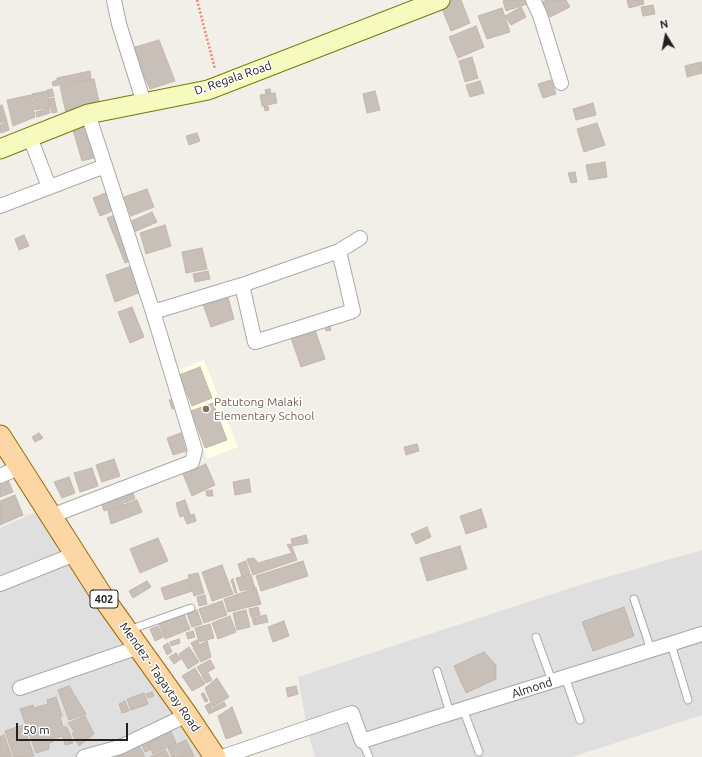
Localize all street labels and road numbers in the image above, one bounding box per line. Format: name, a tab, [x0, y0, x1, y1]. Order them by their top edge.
street label: D. Regala Road	[192, 58, 274, 98]
road number: 402	[90, 590, 118, 608]
street label: Mendez - Tagaytay Road	[117, 620, 203, 734]
street label: Almond	[510, 675, 554, 701]

